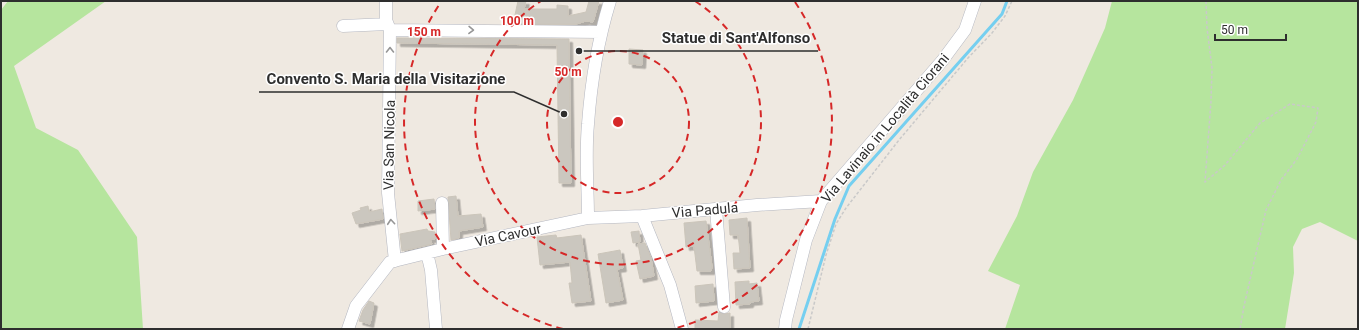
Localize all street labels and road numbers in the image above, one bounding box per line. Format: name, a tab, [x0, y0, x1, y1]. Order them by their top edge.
street label: Via Lavinaio in Località Ciorani	[818, 50, 952, 206]
street label: Via San Nicola	[380, 100, 398, 190]
street label: Via Padula	[671, 199, 739, 221]
street label: Via Cavour	[473, 220, 543, 250]

